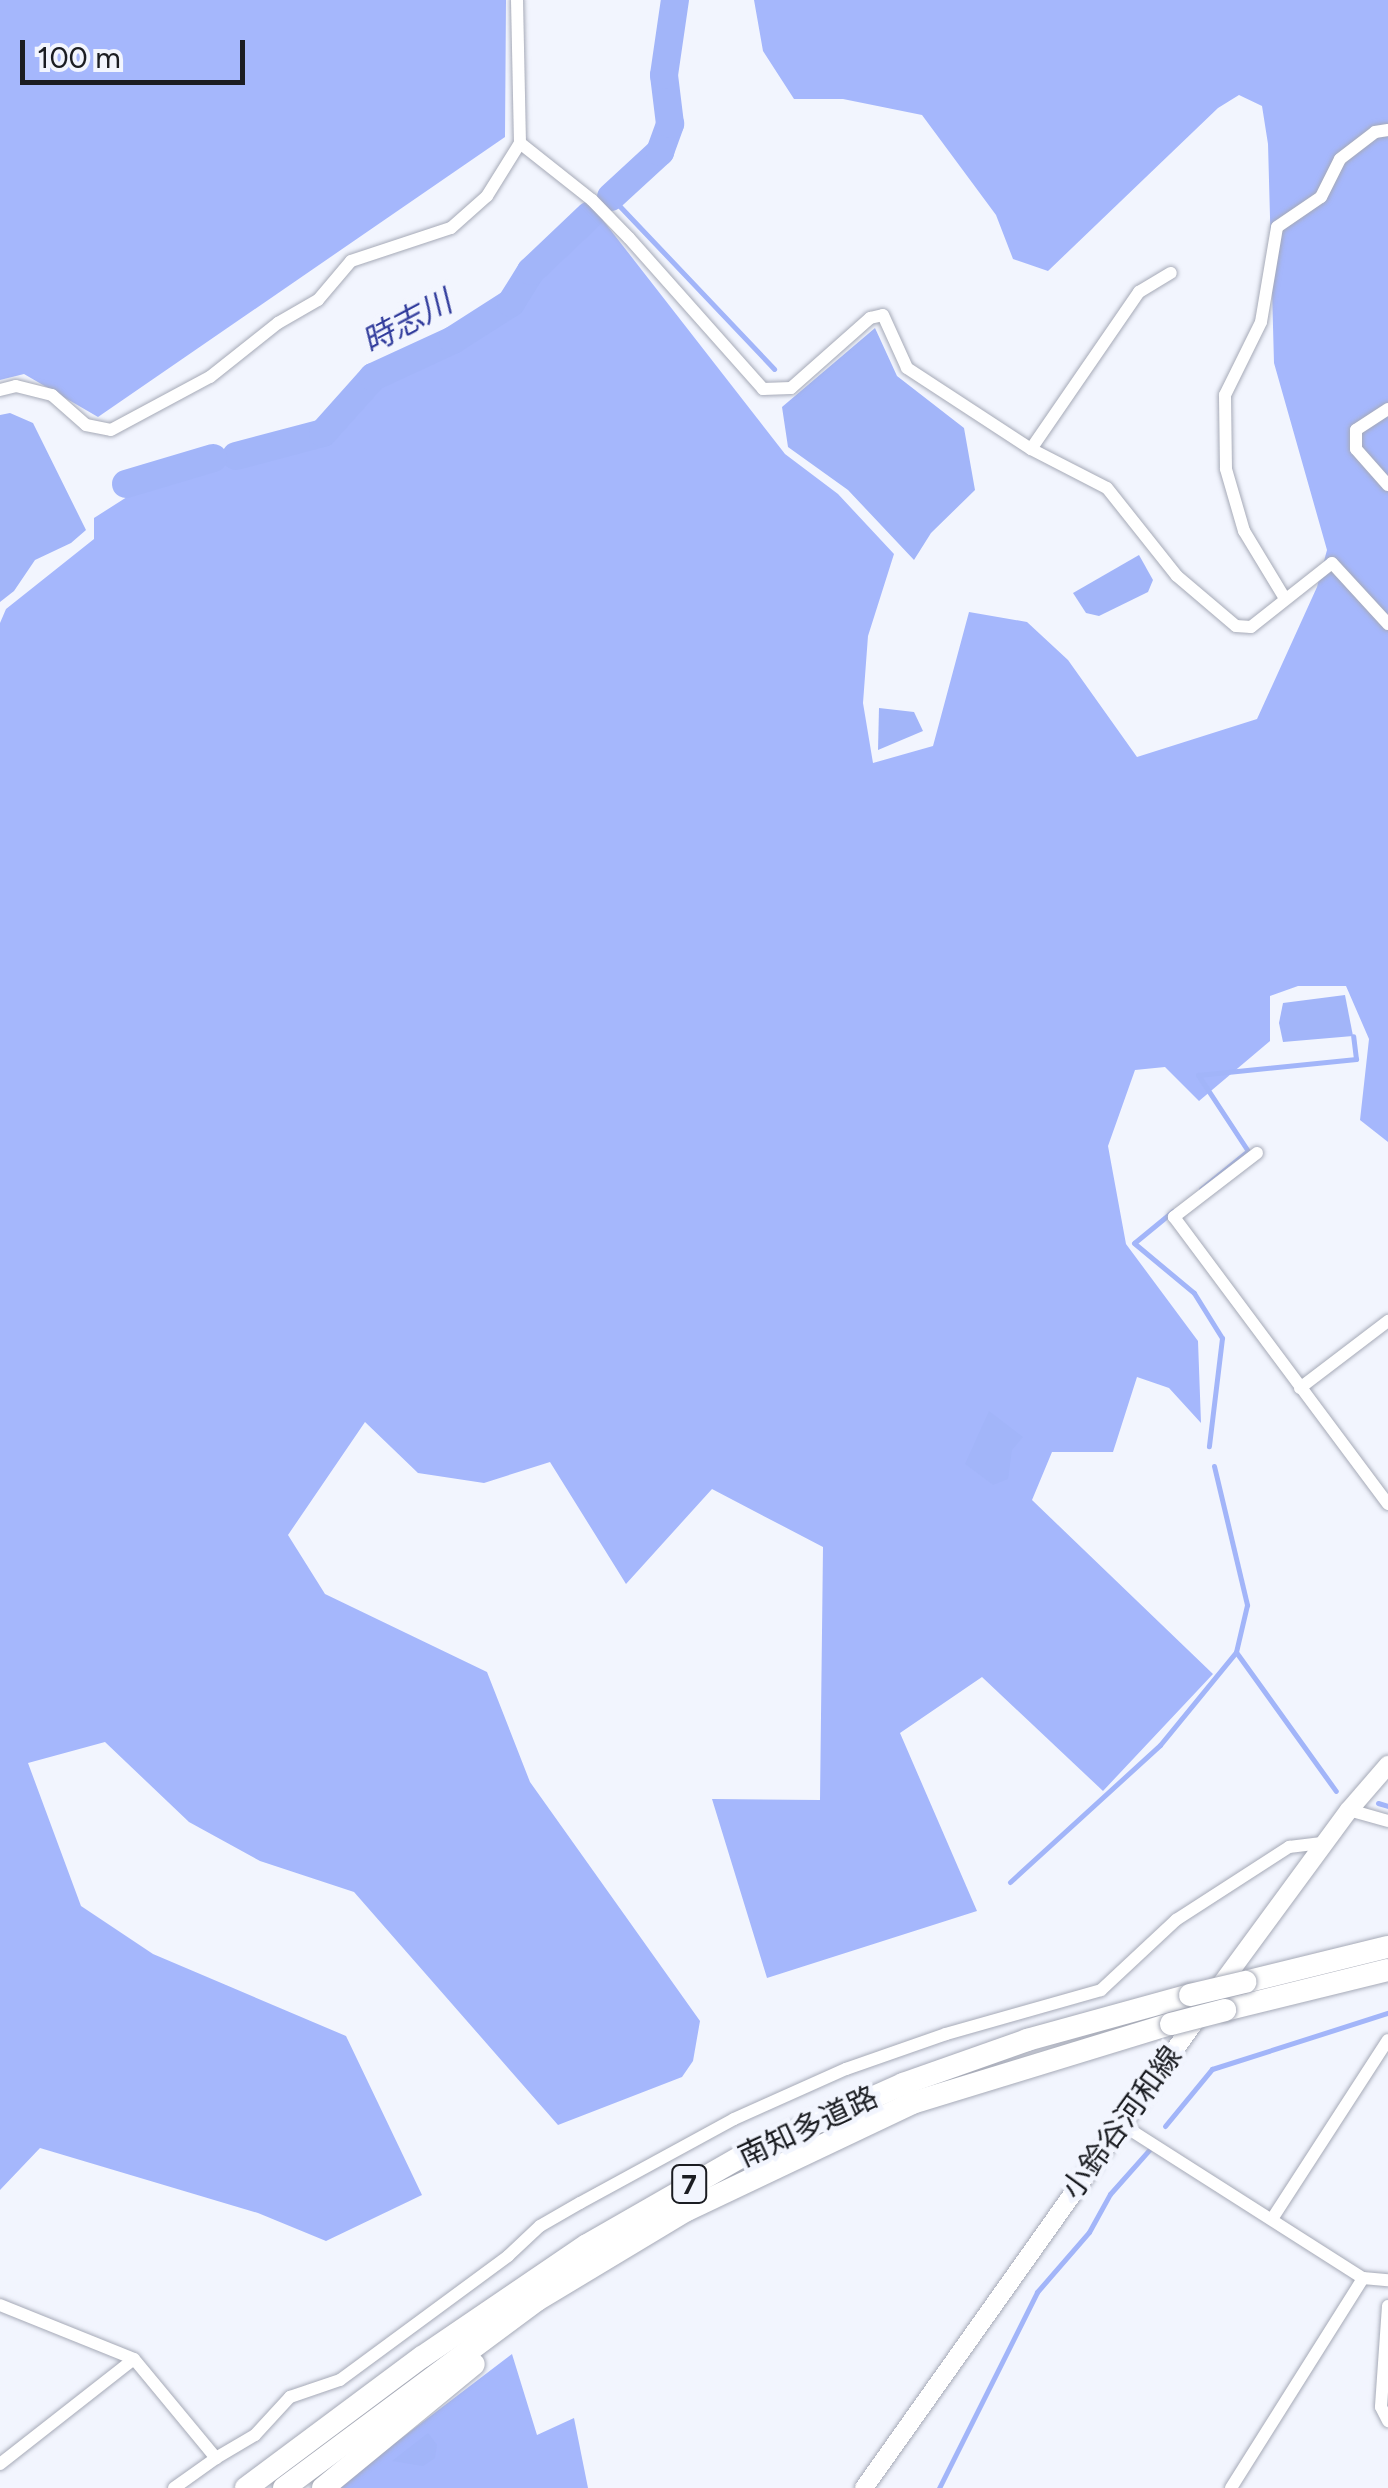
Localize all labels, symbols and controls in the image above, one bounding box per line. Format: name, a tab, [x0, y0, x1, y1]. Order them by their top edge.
scale bar	[25, 20, 250, 82]
text: 100 m	[37, 39, 121, 76]
water label: 時志川	[356, 283, 458, 361]
street label: 小鈴谷河和線	[1055, 2040, 1189, 2206]
street label: 南知多道路	[732, 2079, 884, 2175]
road number: 7	[669, 2161, 709, 2207]

